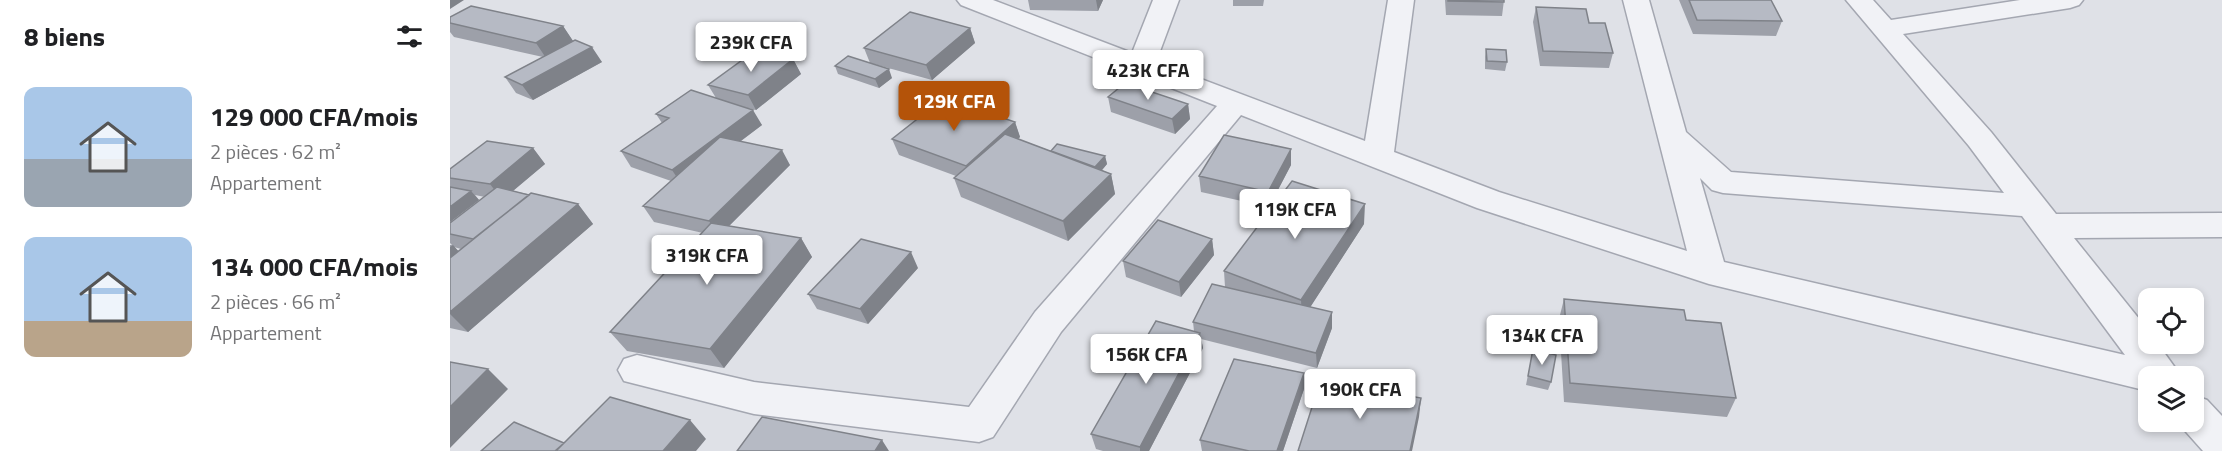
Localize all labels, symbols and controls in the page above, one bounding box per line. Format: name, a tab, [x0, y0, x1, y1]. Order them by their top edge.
text: 8 biens	[24, 17, 105, 56]
icon: filters	[393, 20, 426, 53]
pin: 239K CFA	[689, 22, 813, 73]
text: 239K CFA	[710, 26, 792, 57]
pin: 423K CFA	[1086, 50, 1210, 101]
text: 423K CFA	[1107, 54, 1189, 85]
pin: 129K CFA	[892, 81, 1016, 132]
text: 129K CFA	[913, 85, 995, 116]
text: 129 000 CFA/mois	[210, 97, 418, 136]
icon: home	[72, 111, 144, 183]
text: 2 pièces · 62 m²	[210, 136, 341, 167]
text: Appartement	[210, 167, 322, 198]
pin: 119K CFA	[1233, 189, 1357, 240]
text: 119K CFA	[1254, 193, 1336, 224]
pin: 319K CFA	[645, 235, 769, 286]
text: 319K CFA	[666, 239, 748, 270]
text: 134 000 CFA/mois	[210, 247, 418, 286]
icon: home	[72, 261, 144, 333]
text: 2 pièces · 66 m²	[210, 286, 341, 317]
map controls	[2138, 288, 2204, 432]
button: locate	[2138, 288, 2204, 354]
pin: 134K CFA	[1480, 315, 1604, 366]
text: Appartement	[210, 317, 322, 348]
text: 134K CFA	[1501, 319, 1583, 350]
pin: 156K CFA	[1084, 334, 1208, 385]
text: 156K CFA	[1105, 338, 1187, 369]
button: layers	[2138, 366, 2204, 432]
pin: 190K CFA	[1298, 369, 1422, 420]
text: 190K CFA	[1319, 373, 1401, 404]

